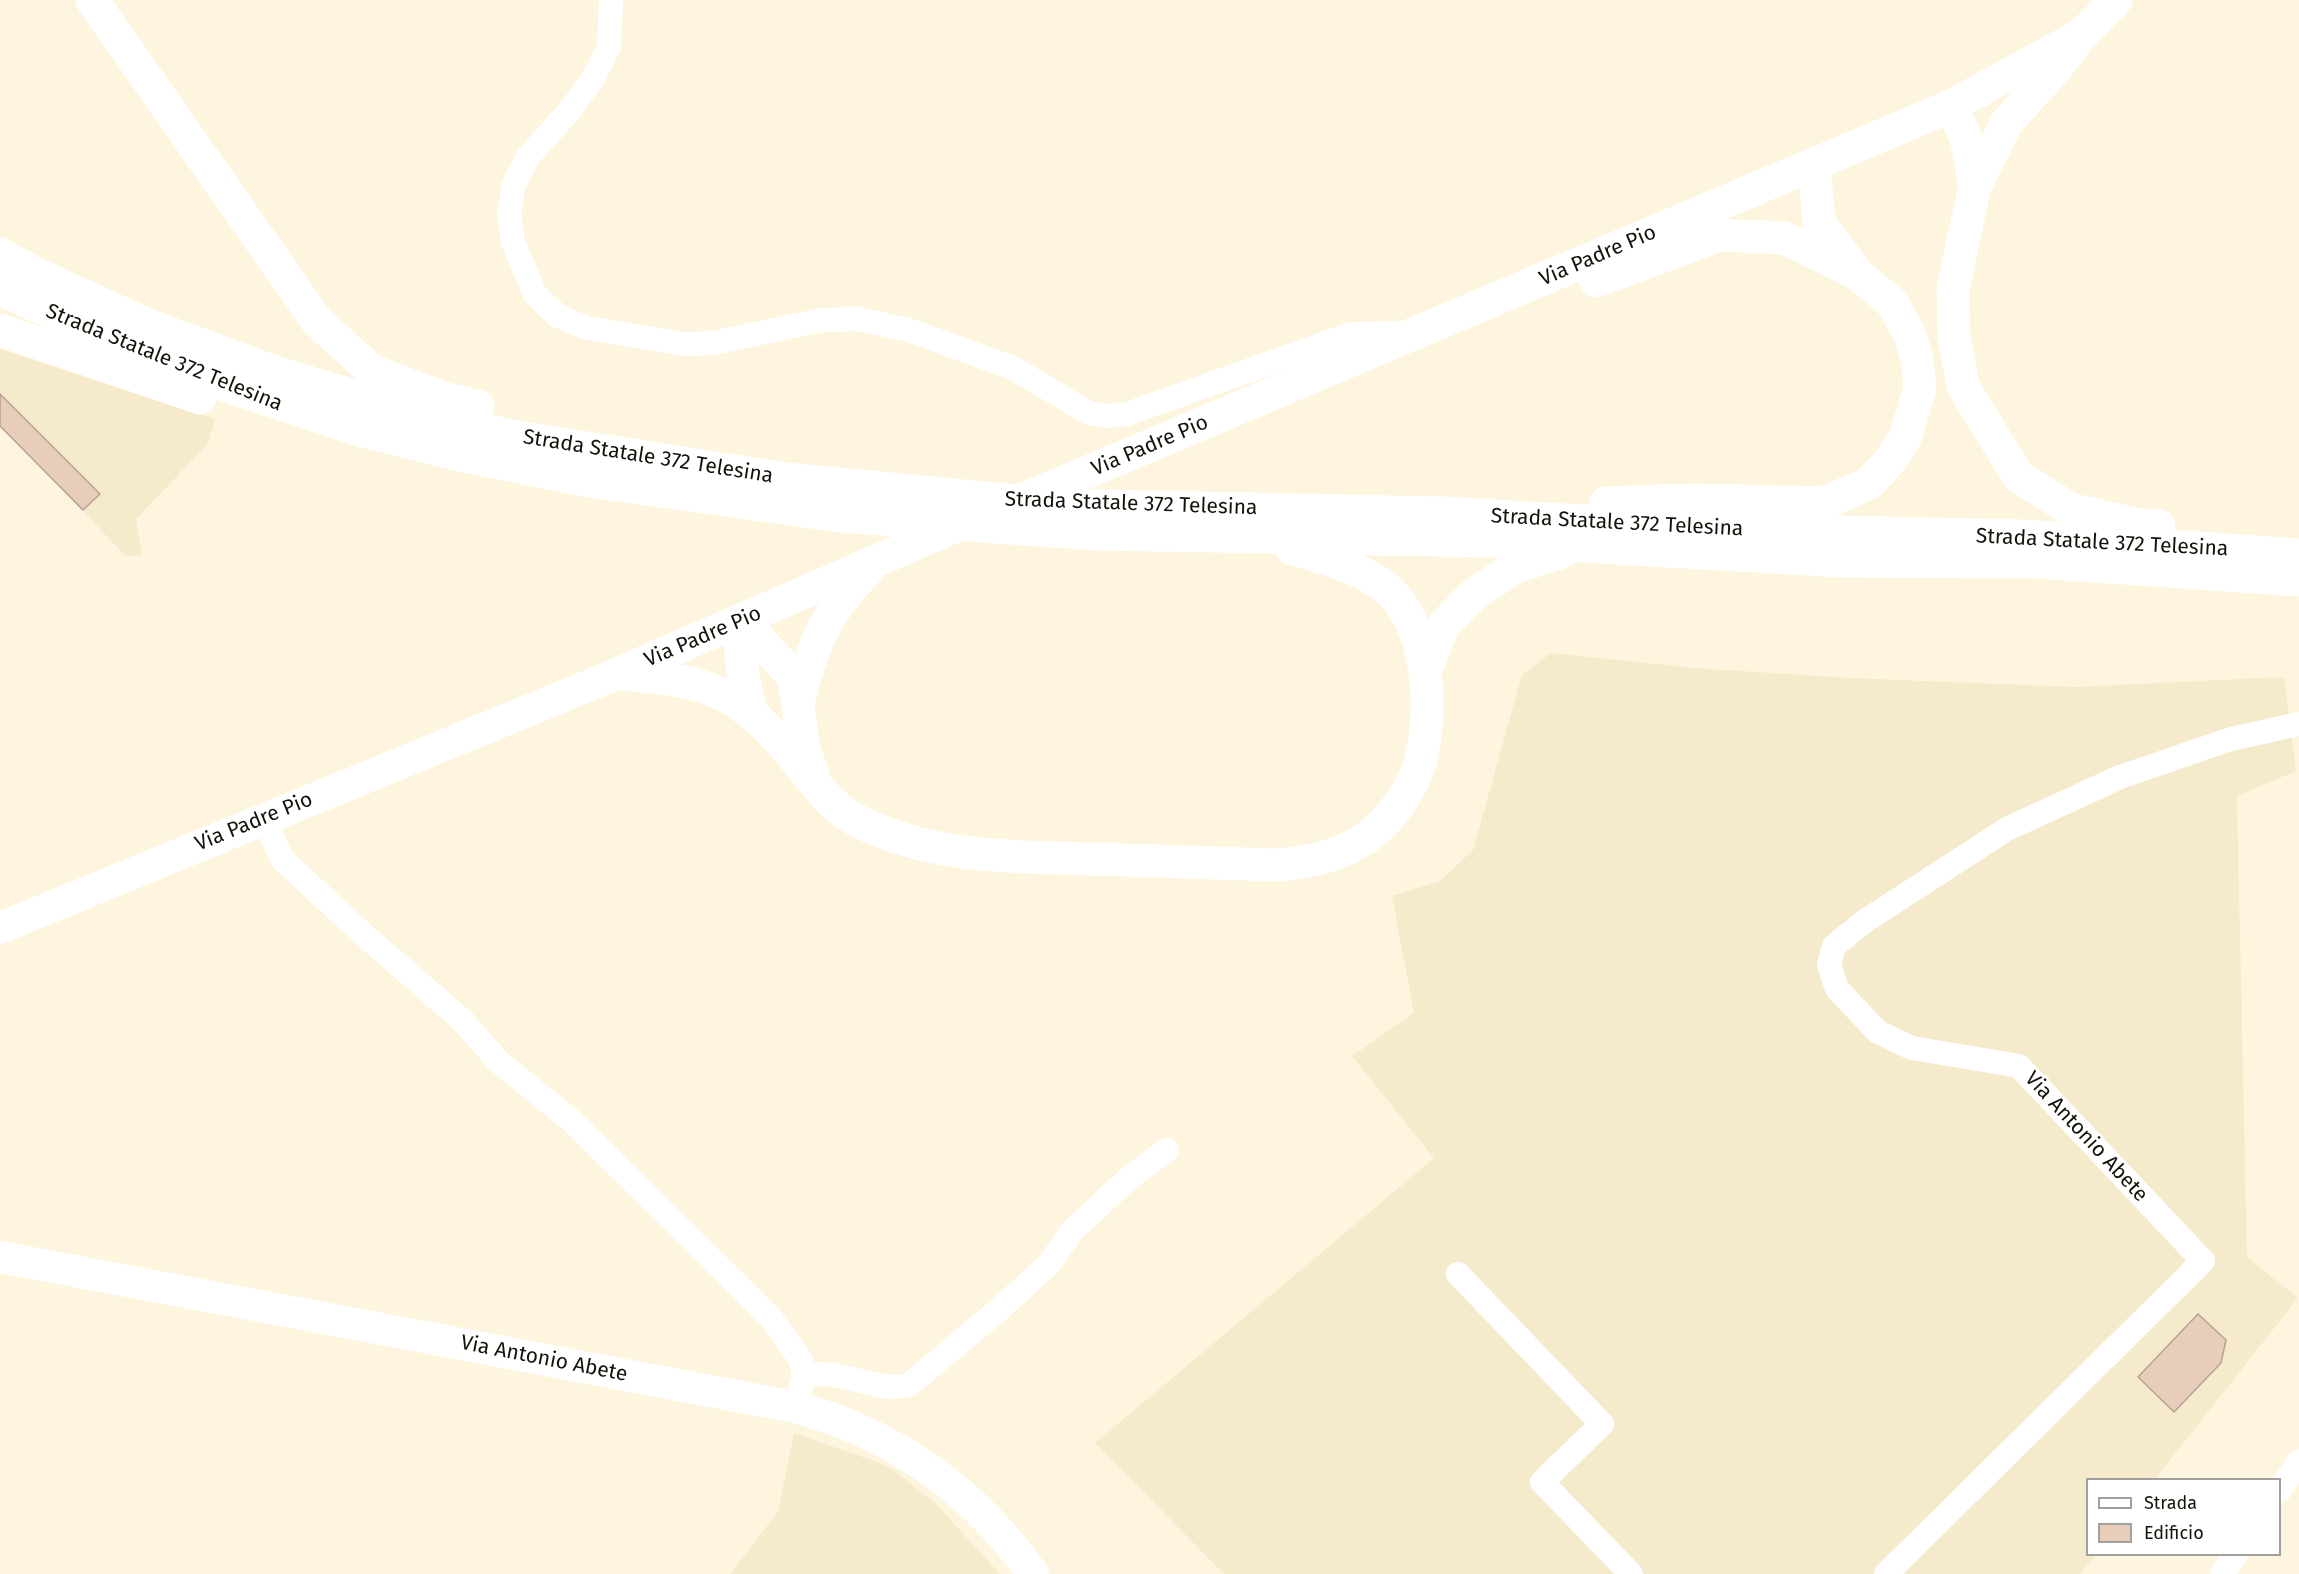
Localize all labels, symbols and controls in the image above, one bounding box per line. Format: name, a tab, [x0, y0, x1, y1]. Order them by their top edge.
street label: Via Padre Pio	[1536, 220, 1660, 292]
street label: Strada Statale 372 Telesina	[42, 299, 286, 417]
street label: Via Padre Pio	[1088, 410, 1212, 482]
street label: Strada Statale 372 Telesina	[521, 425, 775, 489]
street label: Strada Statale 372 Telesina	[1004, 487, 1258, 521]
street label: Strada Statale 372 Telesina	[1490, 504, 1744, 542]
street label: Strada Statale 372 Telesina	[1975, 524, 2229, 562]
street label: Via Padre Pio	[641, 601, 765, 673]
street label: Via Padre Pio	[192, 787, 316, 857]
street label: Via Antonio Abete	[2019, 1067, 2153, 1207]
street label: Via Antonio Abete	[459, 1330, 629, 1388]
legend	[2086, 1478, 2281, 1556]
text: Strada	[2144, 1492, 2197, 1514]
text: Edificio	[2144, 1522, 2204, 1544]

